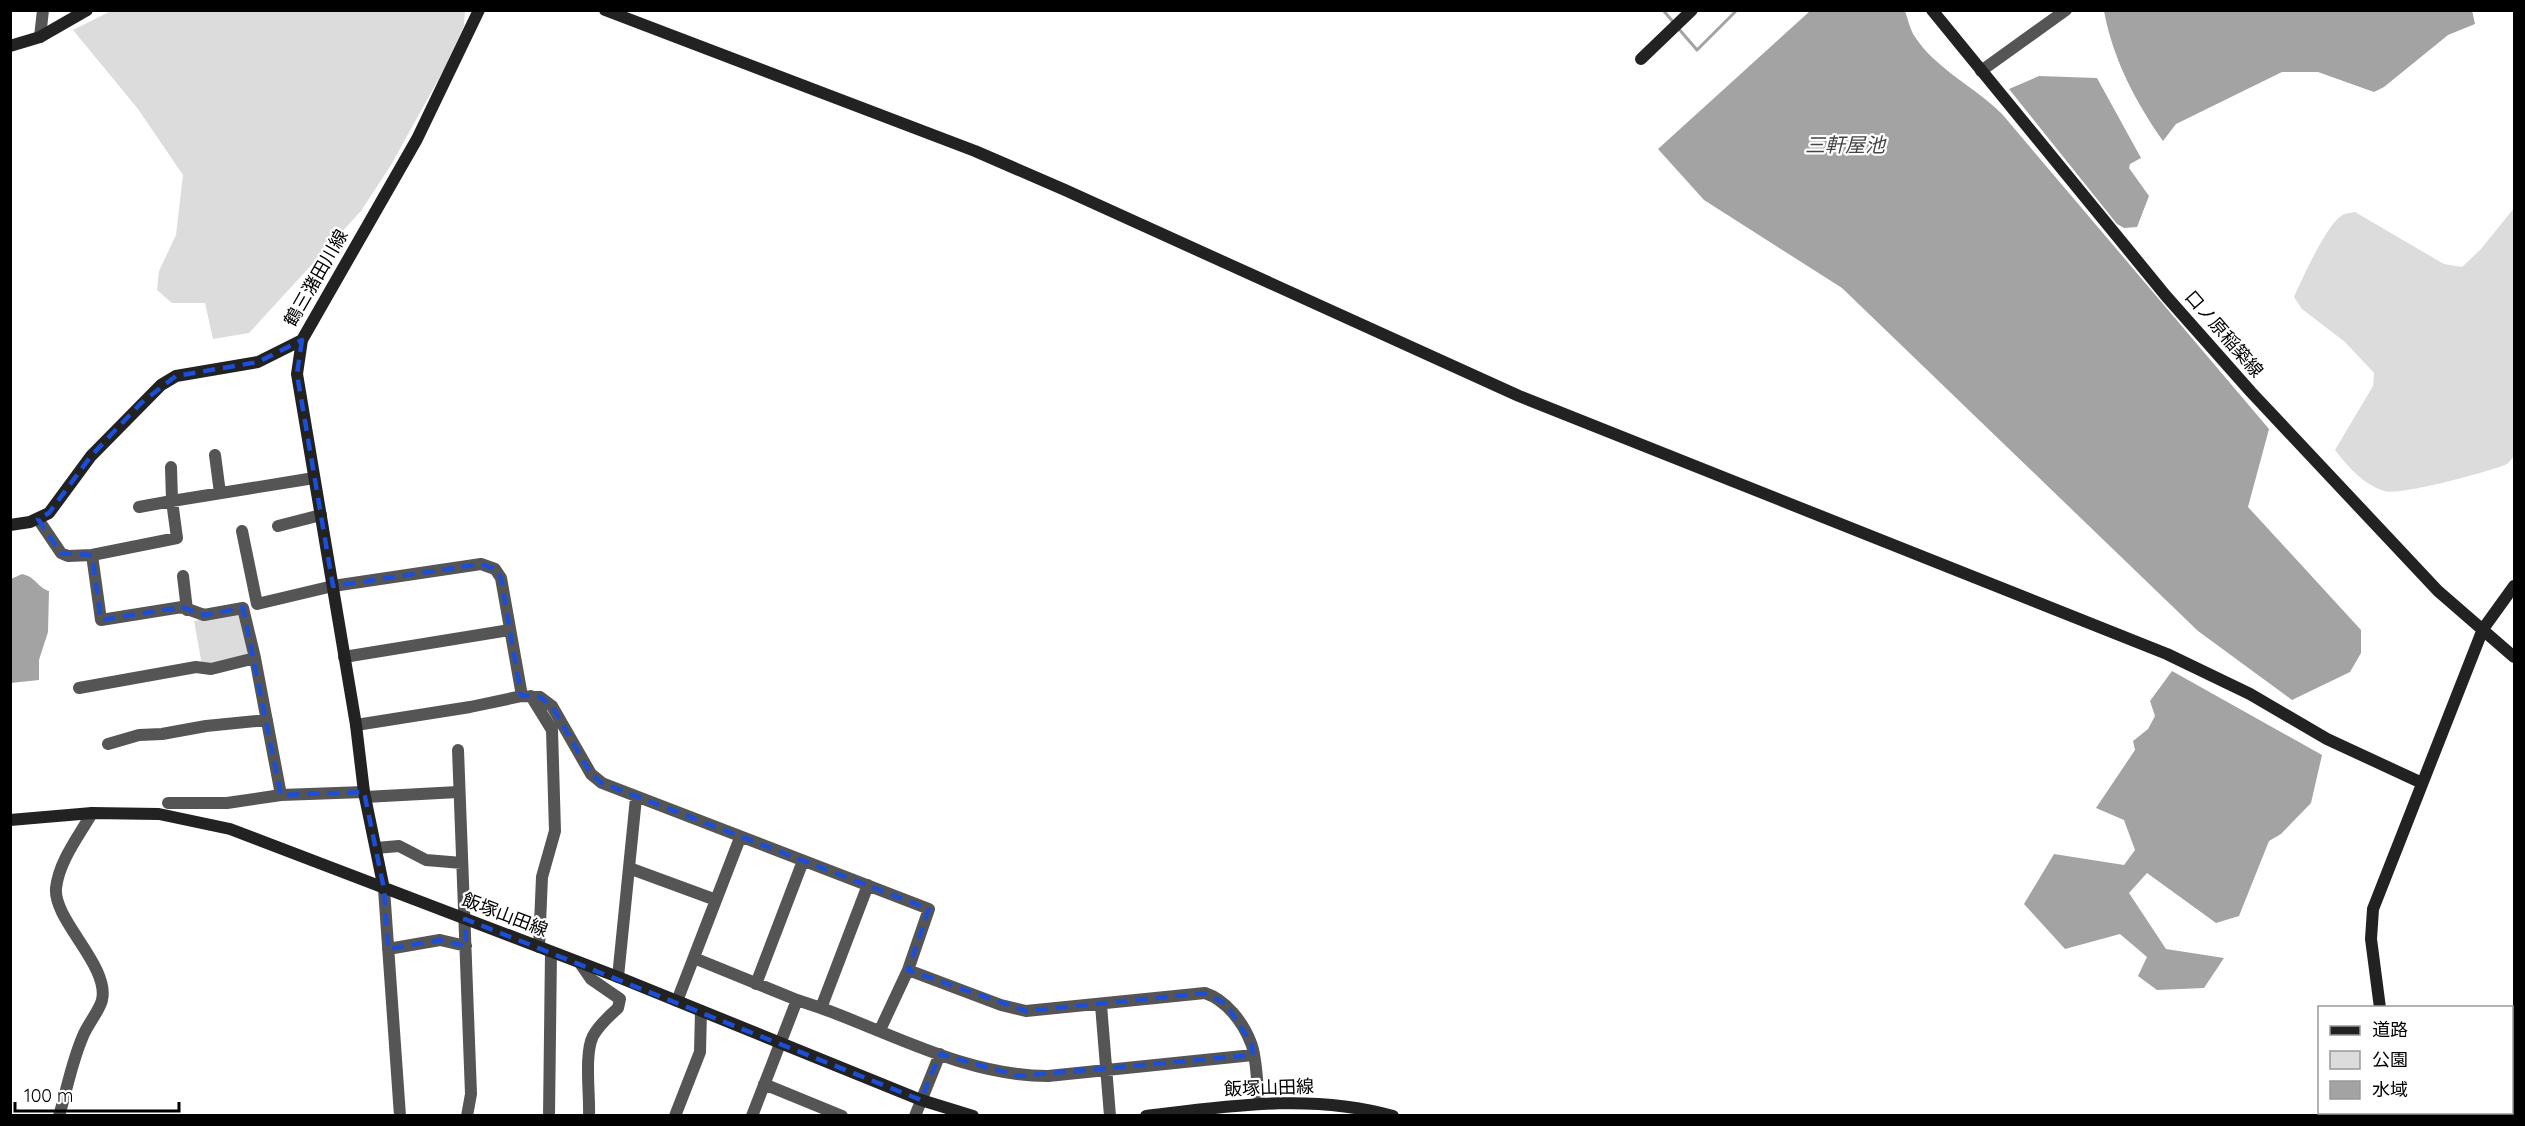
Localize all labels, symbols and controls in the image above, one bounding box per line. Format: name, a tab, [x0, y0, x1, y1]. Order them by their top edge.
water label: 三軒屋池	[1805, 132, 1887, 157]
street label: 鶴三潴田川線	[279, 225, 353, 330]
street label: 口ノ原稲築線	[2180, 285, 2268, 382]
street label: 飯塚山田線	[459, 888, 551, 941]
legend	[2318, 1006, 2513, 1114]
text: 道路	[2372, 1018, 2408, 1041]
text: 公園	[2372, 1048, 2408, 1071]
street label: 飯塚山田線	[1224, 1074, 1314, 1101]
scale bar	[15, 1075, 178, 1113]
text: 水域	[2372, 1078, 2408, 1101]
text: 100 m	[24, 1084, 73, 1107]

